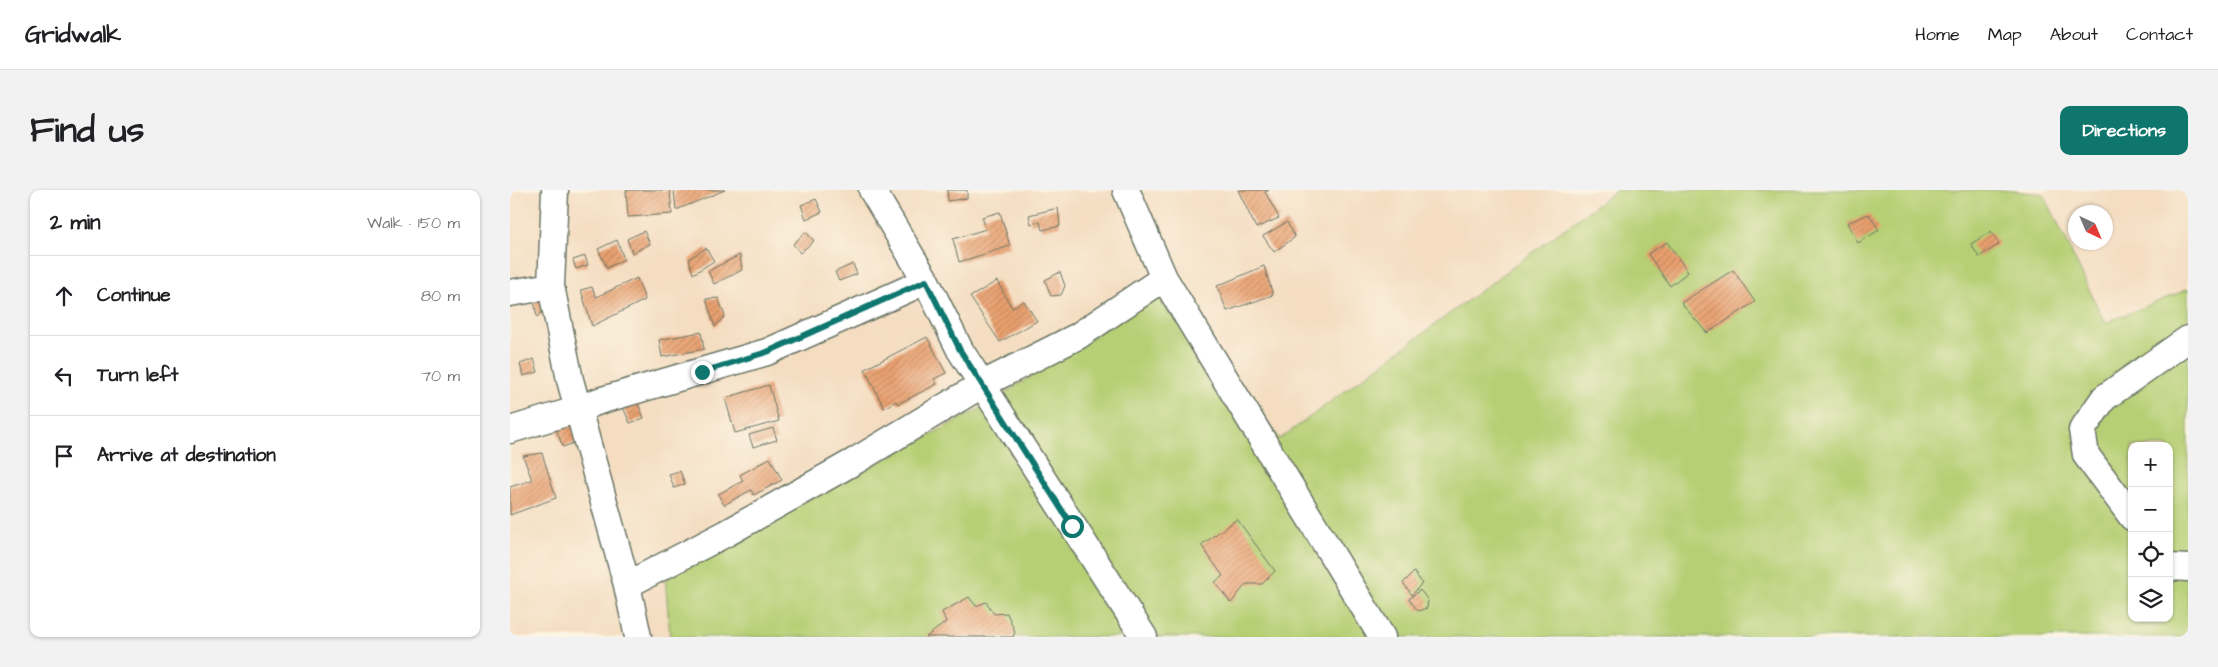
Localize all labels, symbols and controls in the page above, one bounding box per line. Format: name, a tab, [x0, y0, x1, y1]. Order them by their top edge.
text: Gridwalk	[25, 18, 121, 52]
text: Home	[1915, 22, 1960, 47]
text: Map	[1988, 22, 2022, 47]
text: About	[2050, 22, 2098, 47]
text: Contact	[2126, 22, 2193, 47]
text: Find us	[30, 106, 144, 155]
button: Directions	[2060, 106, 2188, 155]
north arrow	[2068, 205, 2113, 250]
text: 2 min	[50, 208, 100, 237]
text: Walk · 150 m	[367, 212, 460, 234]
icon: ahead	[50, 282, 78, 310]
text: Continue	[97, 282, 171, 309]
text: 80 m	[421, 285, 460, 307]
route end	[691, 361, 714, 384]
icon: left	[50, 362, 78, 390]
text: Turn left	[97, 362, 178, 389]
text: 70 m	[421, 365, 460, 387]
icon: arrive	[50, 442, 78, 470]
text: Arrive at destination	[97, 442, 276, 469]
map controls	[2128, 442, 2173, 622]
button: +	[2128, 442, 2173, 487]
button: −	[2128, 487, 2173, 532]
route start	[1061, 515, 1084, 538]
button: locate	[2128, 532, 2173, 577]
button: layers	[2128, 577, 2173, 622]

